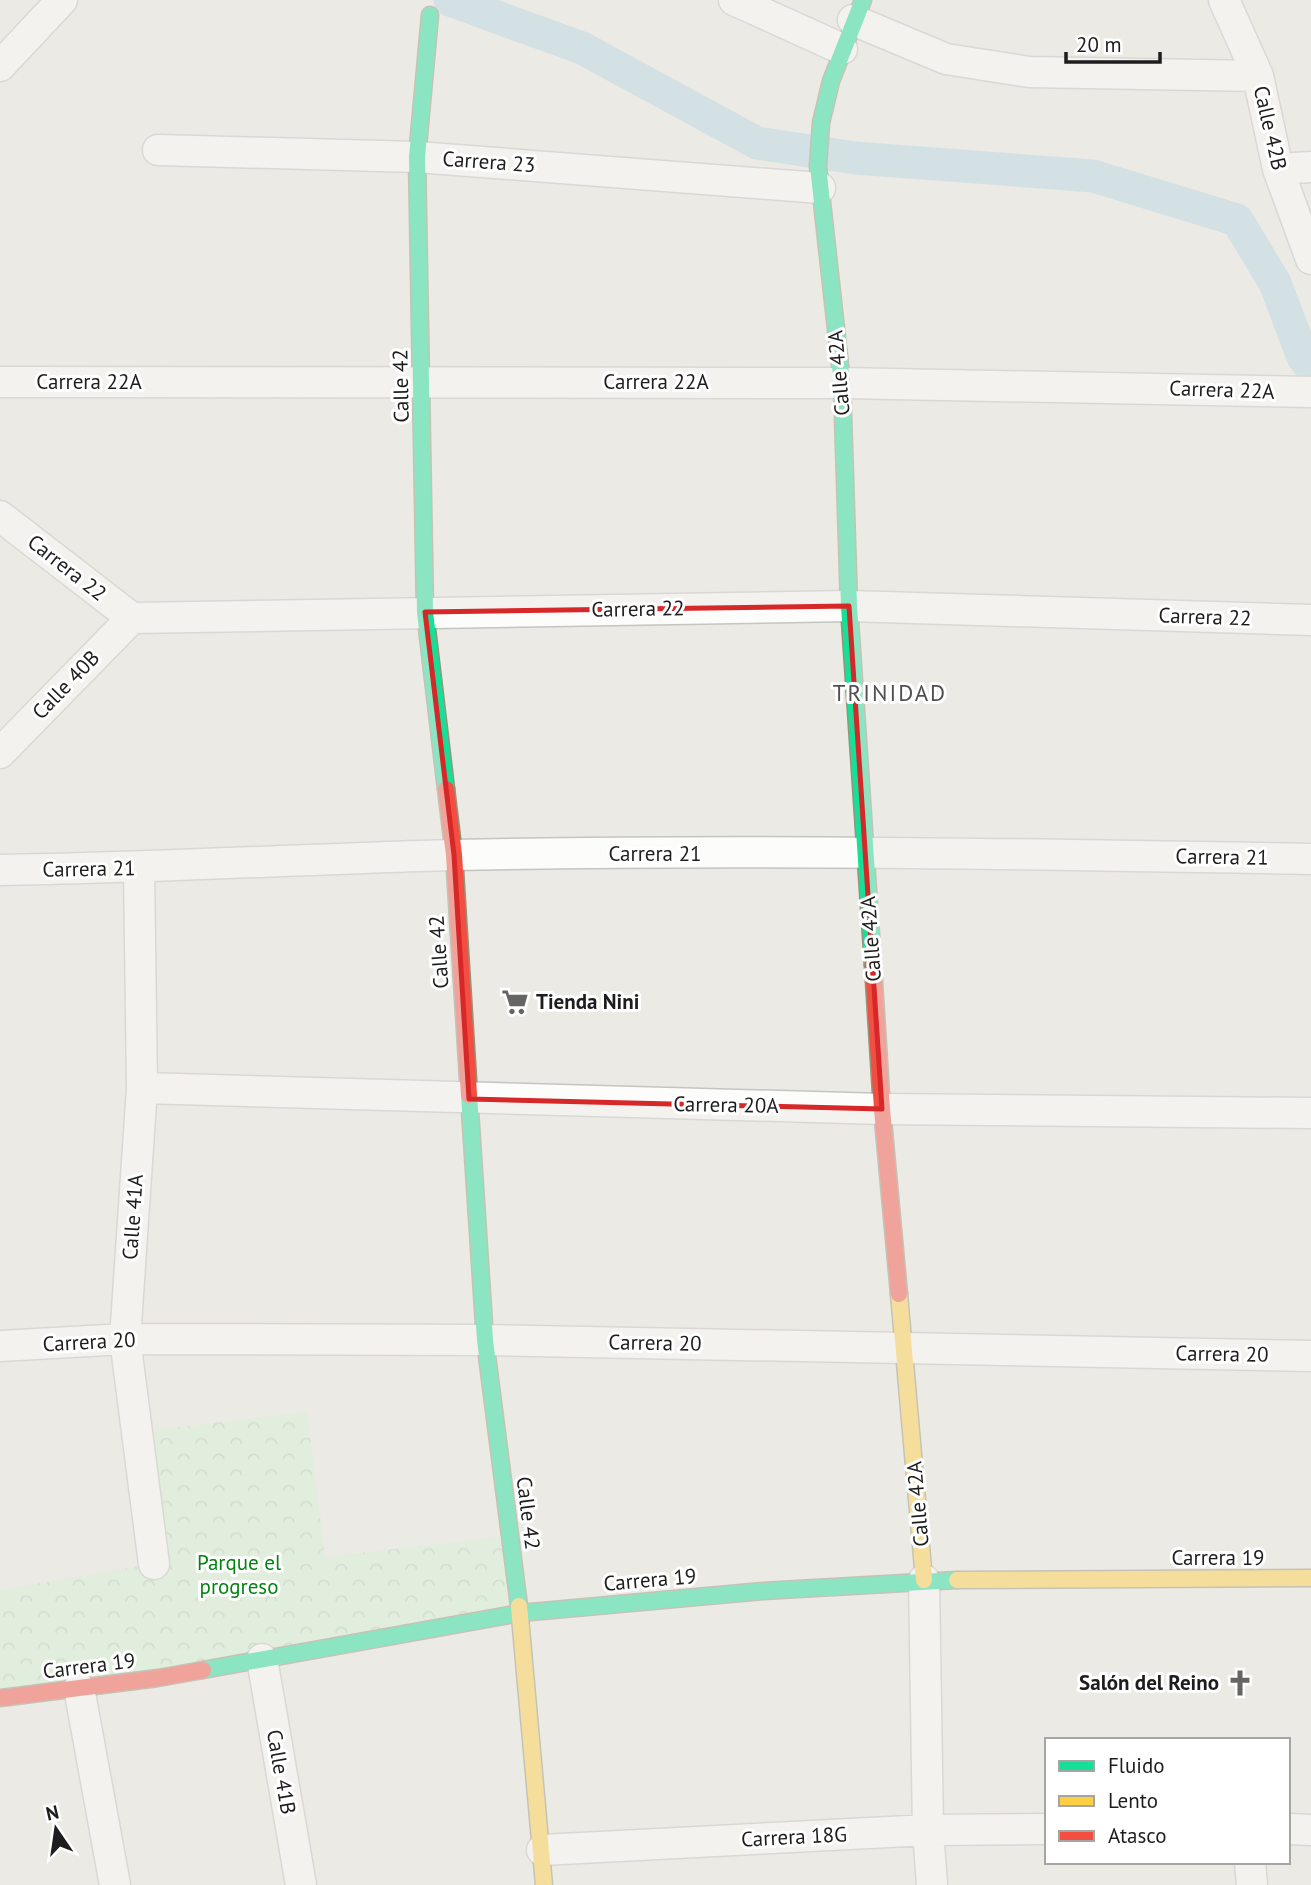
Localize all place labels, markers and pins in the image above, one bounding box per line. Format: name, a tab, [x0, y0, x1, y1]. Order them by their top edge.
supermarket icon: Tienda Nini	[500, 987, 530, 1017]
place label: Tienda Nini	[536, 988, 639, 1015]
church icon: Salón del Reino	[1225, 1668, 1255, 1698]
place label: Salón del Reino	[1079, 1669, 1219, 1696]

